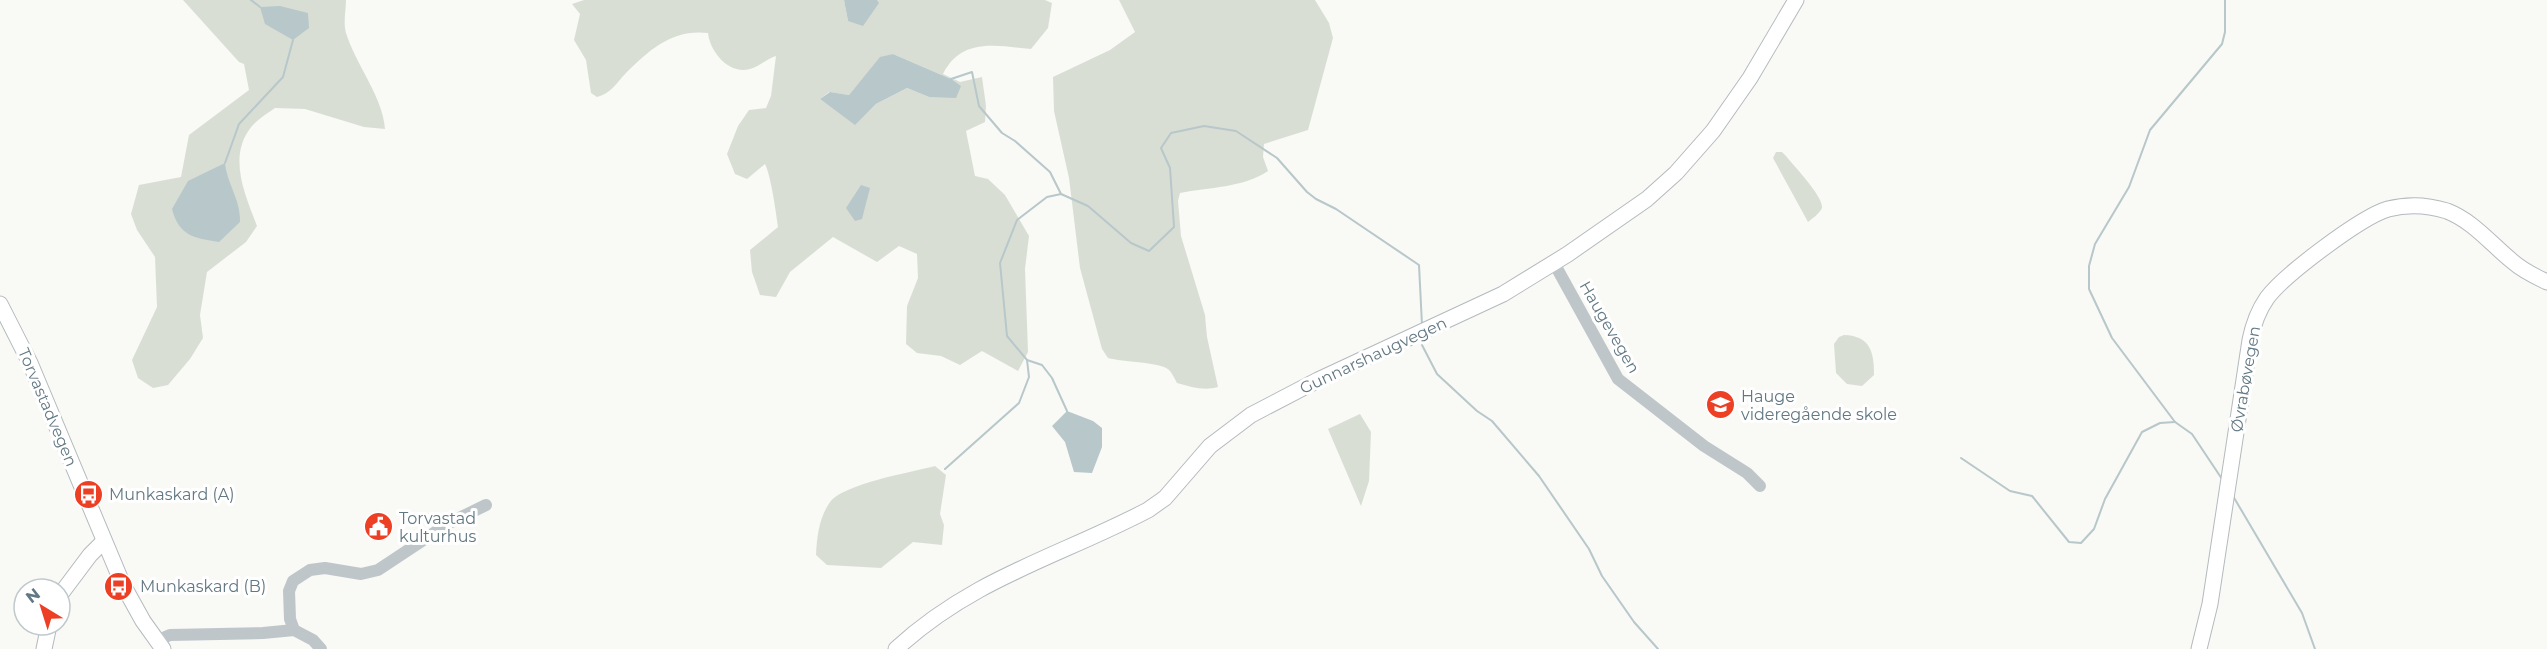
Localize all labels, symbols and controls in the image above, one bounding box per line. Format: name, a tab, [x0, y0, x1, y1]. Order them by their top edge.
street label: Haugevegen	[1576, 278, 1644, 377]
street label: Gunnarshaugvegen	[1297, 313, 1450, 398]
street label: Øvrabøvegen	[2227, 325, 2264, 434]
street label: Torvastadvegen	[14, 345, 81, 469]
place label: Hauge videregående skole	[1741, 387, 1897, 424]
school or university icon: Hauge videregående skole	[1704, 389, 1736, 421]
bus stop icon: Munkaskard (A)	[72, 478, 104, 510]
place label: Munkaskard (A)	[109, 485, 235, 504]
place label: Torvastad kulturhus	[399, 509, 476, 546]
public building icon: Torvastad kulturhus	[362, 511, 394, 543]
bus stop icon: Munkaskard (B)	[103, 570, 135, 602]
north arrow	[12, 577, 72, 637]
place label: Munkaskard (B)	[140, 577, 266, 596]
text: N	[22, 584, 44, 607]

